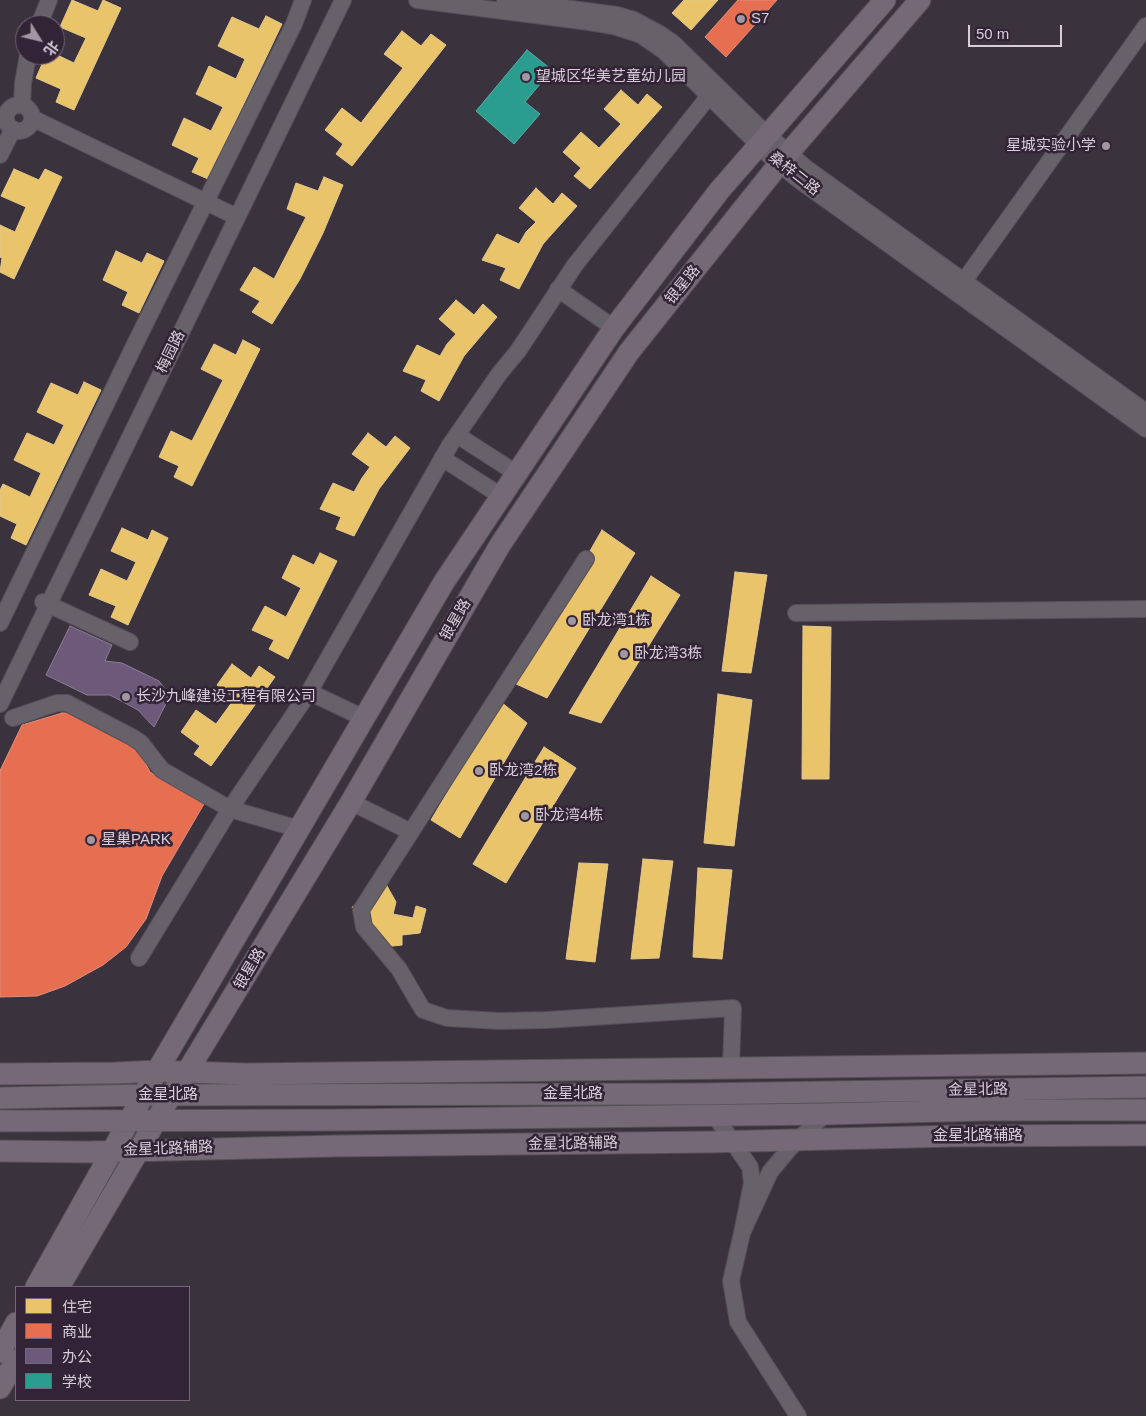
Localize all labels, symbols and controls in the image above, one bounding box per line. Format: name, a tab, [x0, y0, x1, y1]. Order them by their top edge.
place label: S7	[751, 10, 769, 28]
marker: S7	[735, 13, 747, 25]
north arrow	[15, 15, 65, 65]
scale bar	[971, 15, 1065, 47]
text: 50 m	[976, 25, 1009, 42]
text: 北	[41, 38, 62, 59]
place label: 望城区华美艺童幼儿园	[536, 68, 686, 86]
marker: 望城区华美艺童幼儿园	[520, 71, 532, 83]
place label: 星城实验小学	[1006, 137, 1096, 155]
marker: 星城实验小学	[1100, 140, 1112, 152]
street label: 桑梓二路	[765, 148, 823, 200]
street label: 银星路	[662, 262, 704, 308]
street label: 梅园路	[153, 328, 189, 376]
street label: 银星路	[437, 596, 475, 644]
place label: 卧龙湾1栋	[582, 612, 650, 630]
marker: 卧龙湾1栋	[566, 615, 578, 627]
place label: 卧龙湾3栋	[634, 645, 702, 663]
marker: 卧龙湾3栋	[618, 648, 630, 660]
place label: 长沙九峰建设工程有限公司	[136, 688, 316, 706]
marker: 长沙九峰建设工程有限公司	[120, 691, 132, 703]
place label: 卧龙湾2栋	[489, 762, 557, 780]
marker: 卧龙湾2栋	[473, 765, 485, 777]
place label: 卧龙湾4栋	[535, 807, 603, 825]
marker: 卧龙湾4栋	[519, 810, 531, 822]
place label: 星巢PARK	[101, 831, 171, 849]
marker: 星巢PARK	[85, 834, 97, 846]
street label: 银星路	[231, 945, 269, 993]
street label: 金星北路	[948, 1080, 1008, 1100]
street label: 金星北路	[543, 1085, 603, 1103]
street label: 金星北路	[138, 1086, 198, 1104]
street label: 金星北路辅路	[933, 1127, 1023, 1145]
street label: 金星北路辅路	[528, 1134, 618, 1154]
street label: 金星北路辅路	[123, 1138, 213, 1160]
legend	[15, 1286, 190, 1401]
text: 住宅	[62, 1298, 92, 1315]
text: 商业	[62, 1323, 92, 1340]
text: 办公	[62, 1348, 92, 1365]
text: 学校	[62, 1373, 92, 1390]

